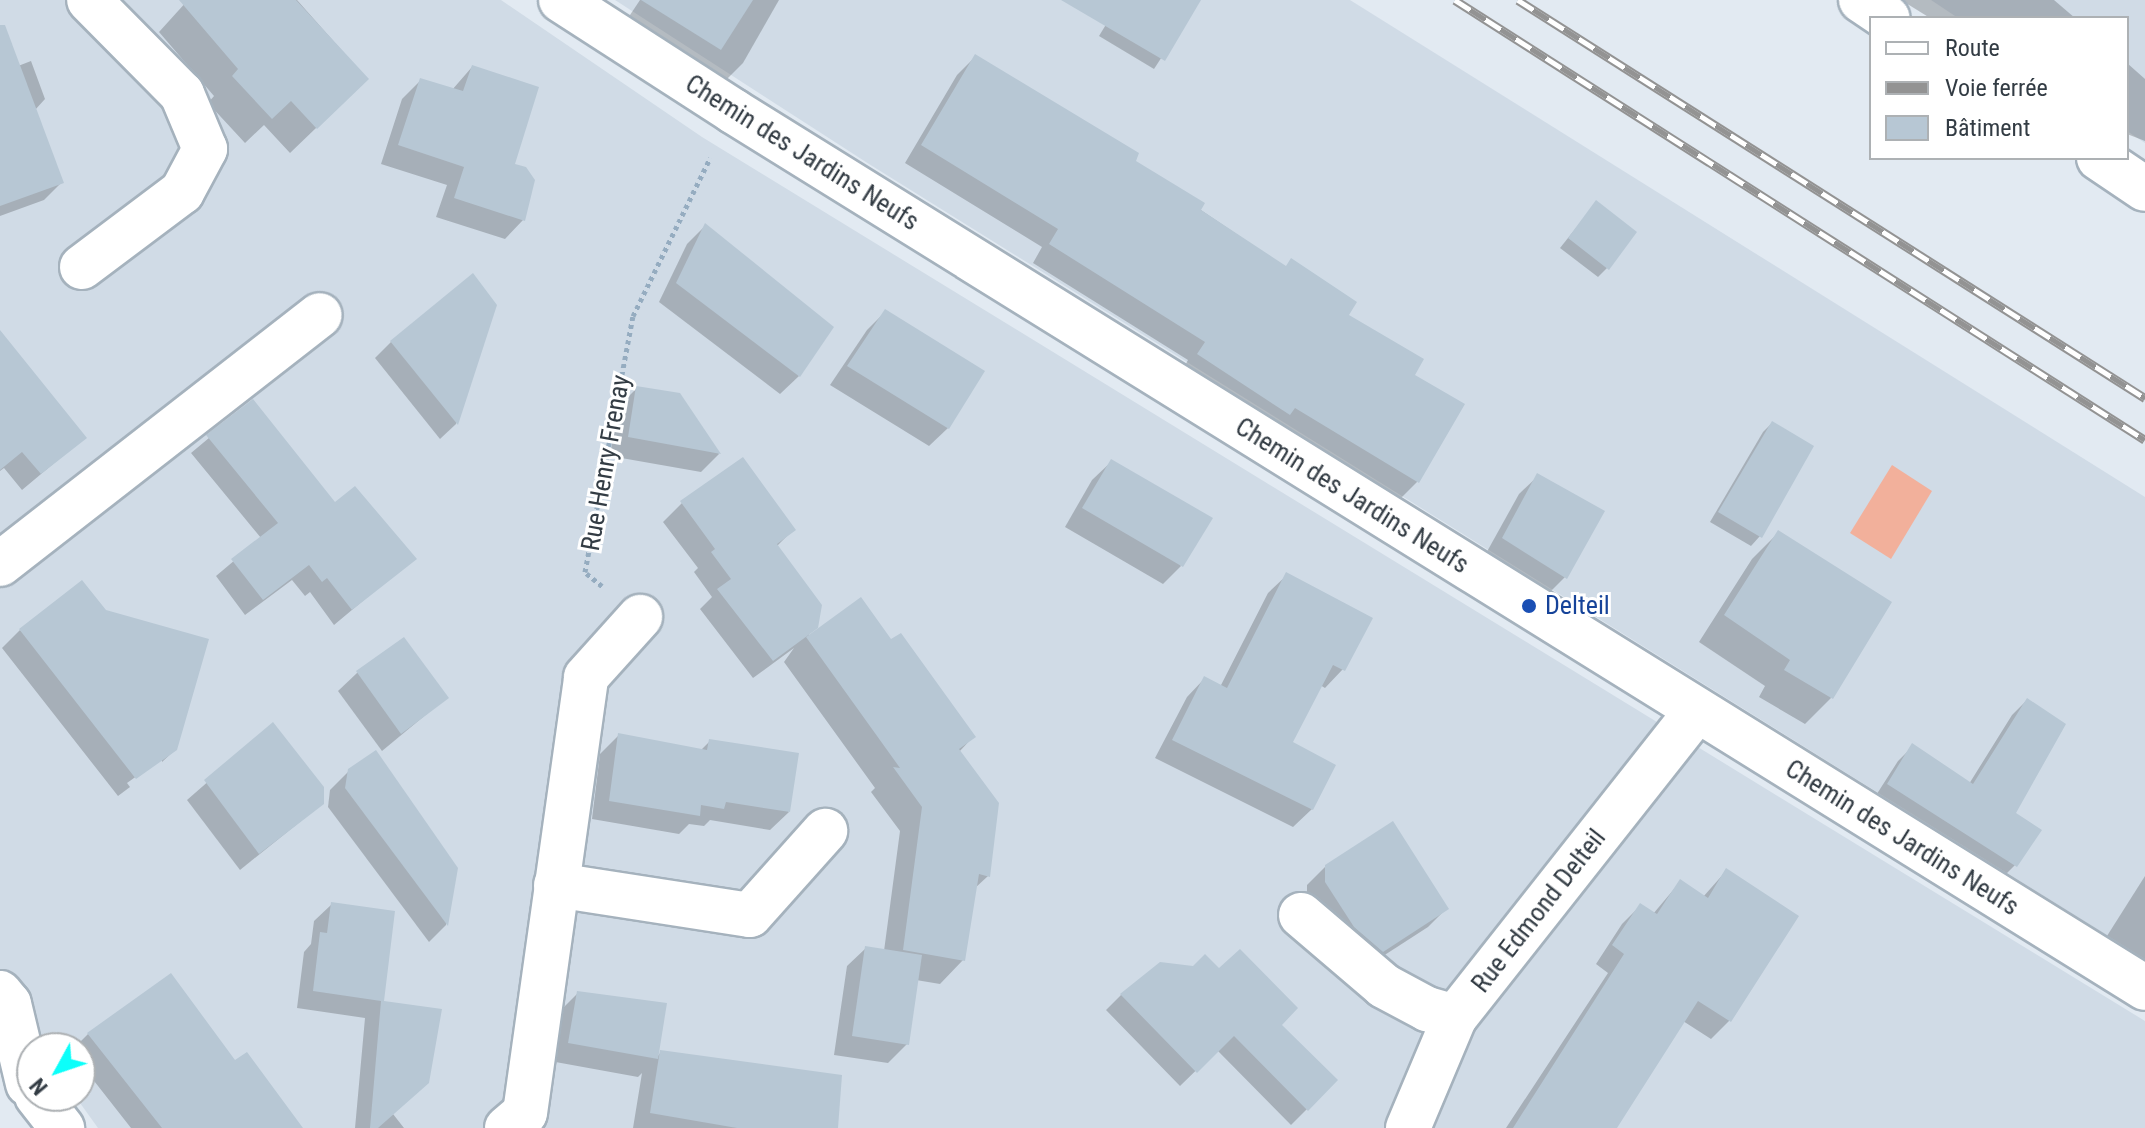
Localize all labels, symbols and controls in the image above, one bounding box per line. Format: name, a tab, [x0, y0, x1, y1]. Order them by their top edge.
legend	[1869, 16, 2129, 160]
text: Route	[1945, 34, 2000, 62]
street label: Chemin des Jardins Neufs	[679, 68, 925, 238]
text: Voie ferrée	[1945, 74, 2048, 102]
text: Bâtiment	[1945, 114, 2030, 142]
street label: Rue Henry Frenay	[575, 373, 637, 553]
street label: Chemin des Jardins Neufs	[1229, 411, 1475, 581]
place label: Delteil	[1545, 590, 1610, 622]
marker: Delteil	[1520, 597, 1538, 615]
street label: Chemin des Jardins Neufs	[1779, 753, 2025, 923]
street label: Rue Edmond Delteil	[1465, 823, 1613, 999]
north arrow	[16, 1032, 96, 1112]
text: N	[25, 1073, 53, 1100]

